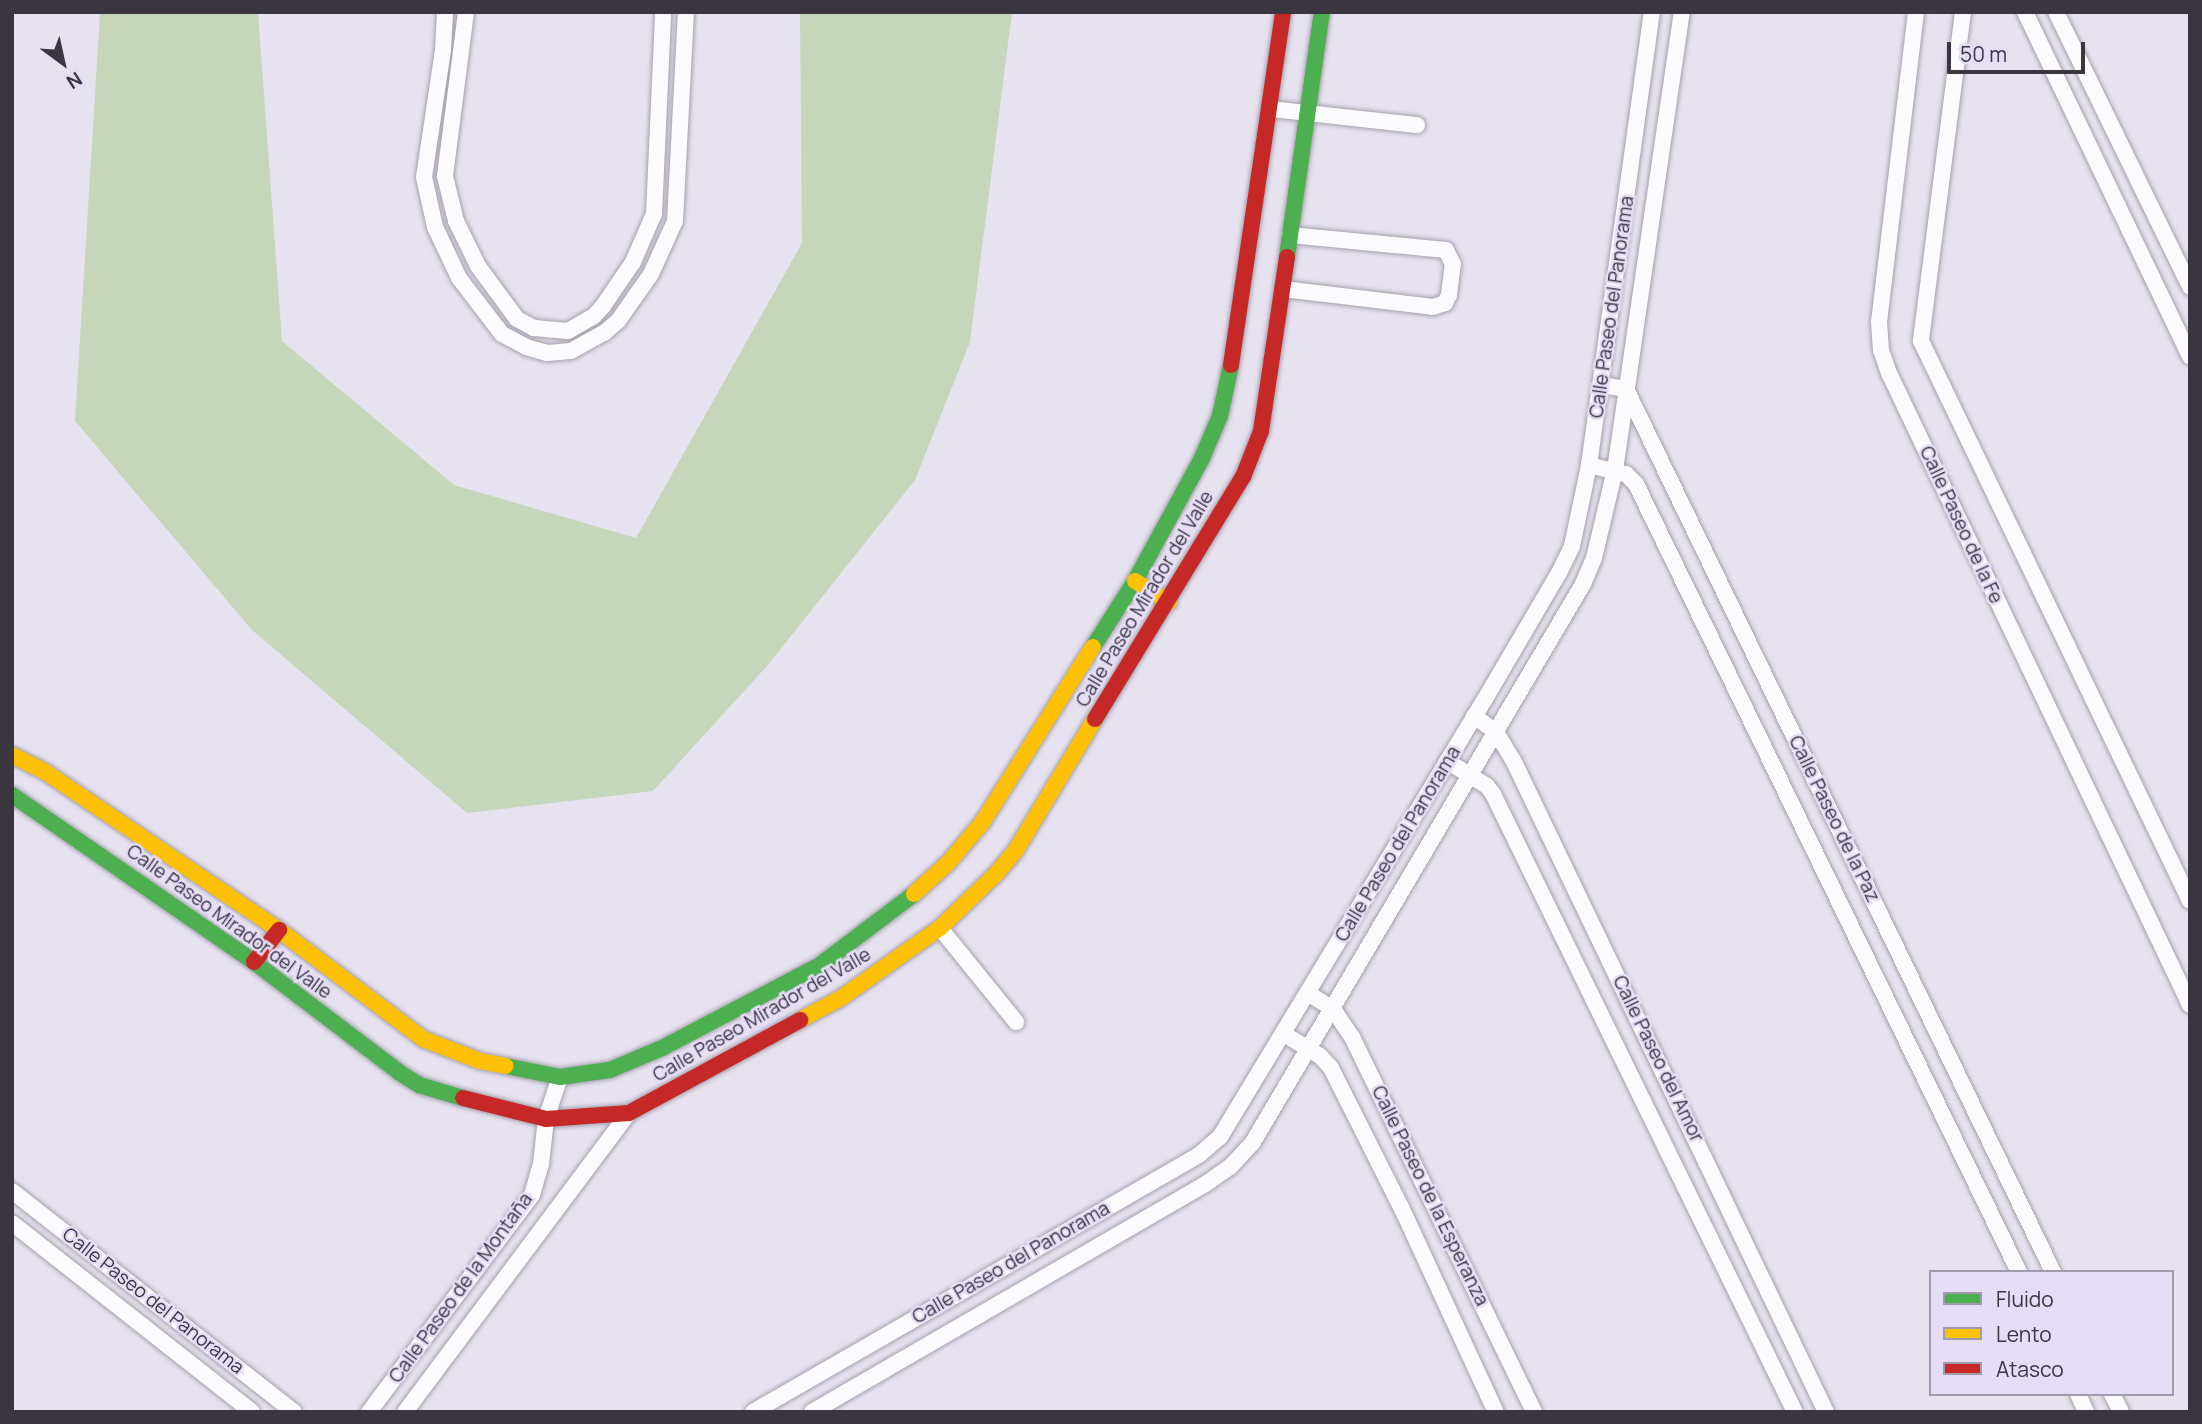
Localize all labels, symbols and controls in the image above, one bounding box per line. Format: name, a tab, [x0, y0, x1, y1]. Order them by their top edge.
north arrow	[28, 28, 98, 98]
scale bar	[1950, 28, 2088, 72]
text: 50 m	[1960, 40, 2007, 68]
text: N	[62, 66, 87, 95]
street label: Calle Paseo del Panorama	[1585, 195, 1639, 419]
street label: Calle Paseo de la Fe	[1915, 443, 2007, 607]
street label: Calle Paseo Mirador del Valle	[1071, 487, 1219, 711]
street label: Calle Paseo de la Paz	[1784, 732, 1884, 906]
street label: Calle Paseo del Panorama	[1331, 742, 1465, 946]
street label: Calle Paseo Mirador del Valle	[122, 840, 336, 1004]
street label: Calle Paseo Mirador del Valle	[649, 943, 875, 1087]
street label: Calle Paseo del Amor	[1608, 972, 1708, 1146]
street label: Calle Paseo de la Esperanza	[1367, 1082, 1493, 1310]
street label: Calle Paseo de la Montaña	[384, 1189, 538, 1387]
street label: Calle Paseo del Panorama	[908, 1197, 1114, 1329]
street label: Calle Paseo del Panorama	[58, 1223, 248, 1379]
legend	[1929, 1270, 2174, 1396]
text: Fluido	[1996, 1285, 2054, 1313]
text: Lento	[1996, 1320, 2052, 1348]
text: Atasco	[1996, 1355, 2064, 1383]

